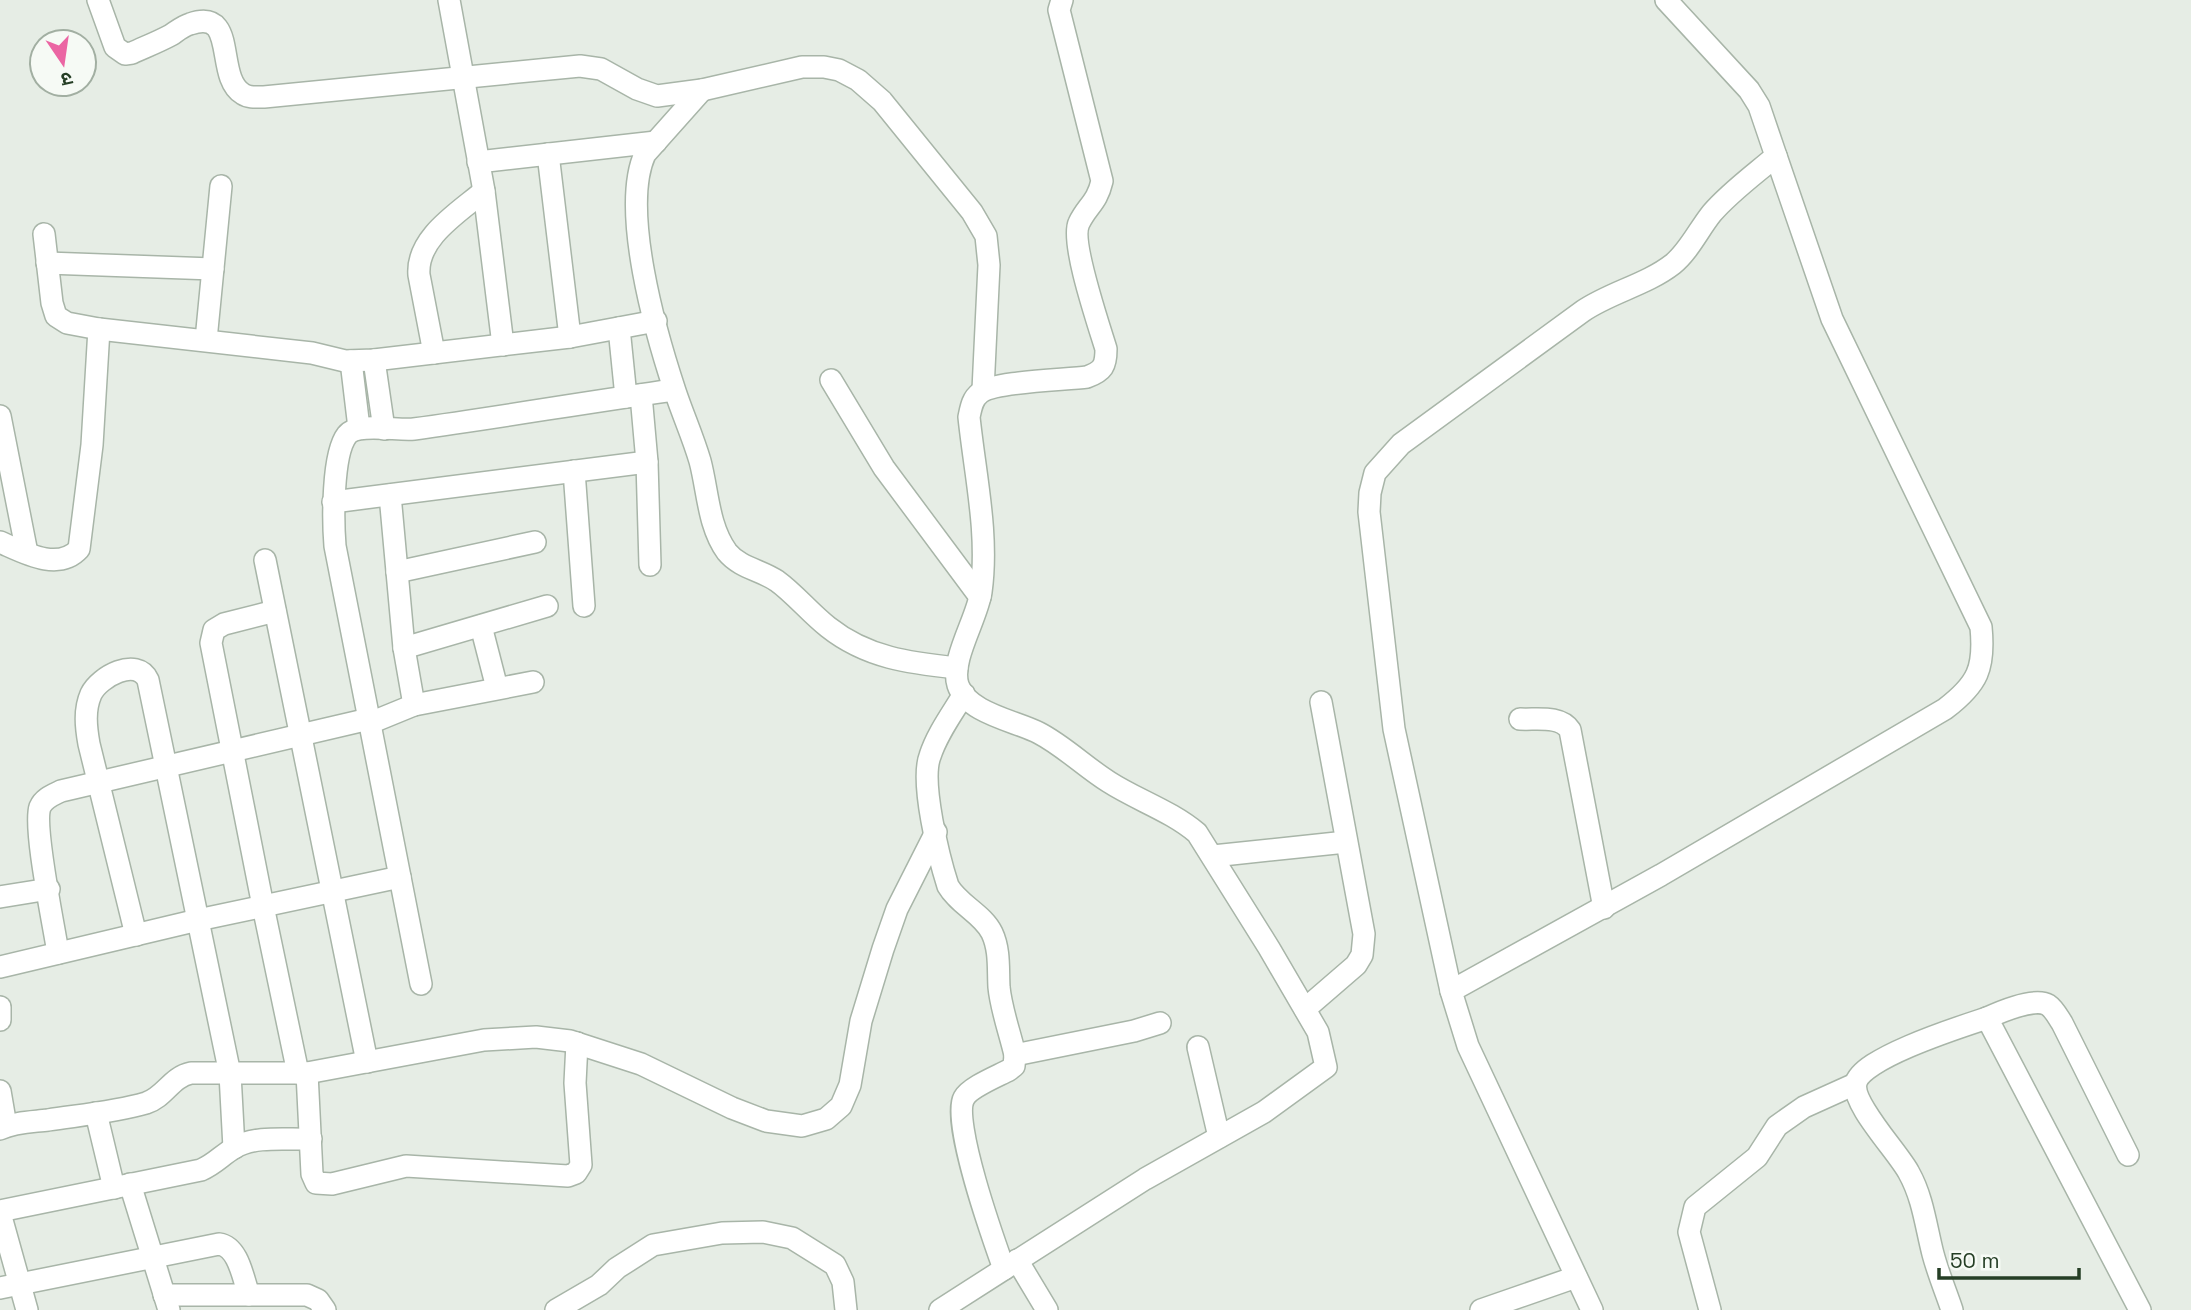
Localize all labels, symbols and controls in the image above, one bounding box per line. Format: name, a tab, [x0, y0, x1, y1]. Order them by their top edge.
north arrow	[28, 28, 98, 98]
text: उ	[58, 66, 75, 93]
scale bar	[1939, 1236, 2079, 1280]
text: 50 m	[1950, 1247, 2000, 1274]

